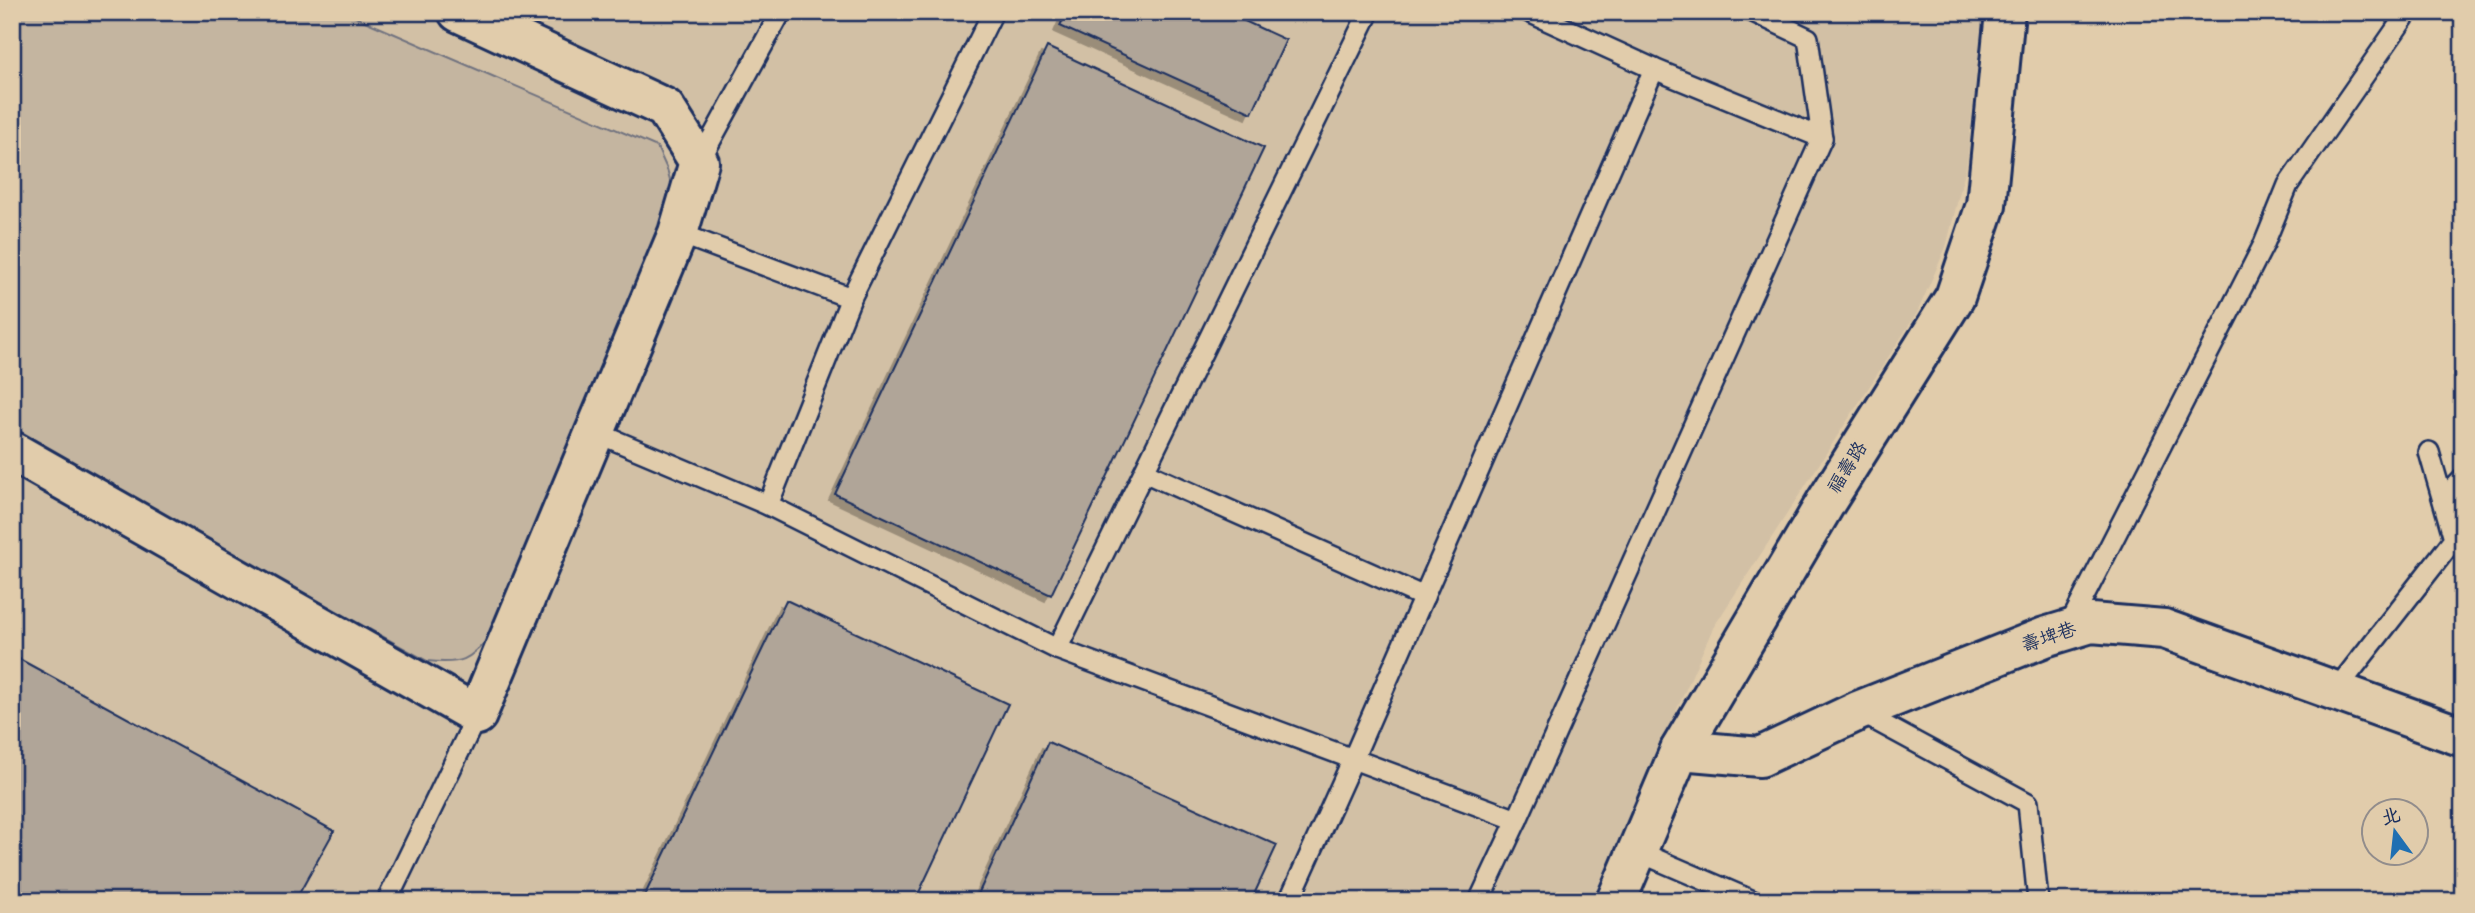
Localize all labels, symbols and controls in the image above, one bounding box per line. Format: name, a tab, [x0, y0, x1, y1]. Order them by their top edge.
street label: 福壽路	[1820, 436, 1876, 500]
street label: 壽埤巷	[2017, 615, 2081, 661]
north arrow	[2360, 797, 2430, 867]
text: 北	[2378, 801, 2404, 834]

